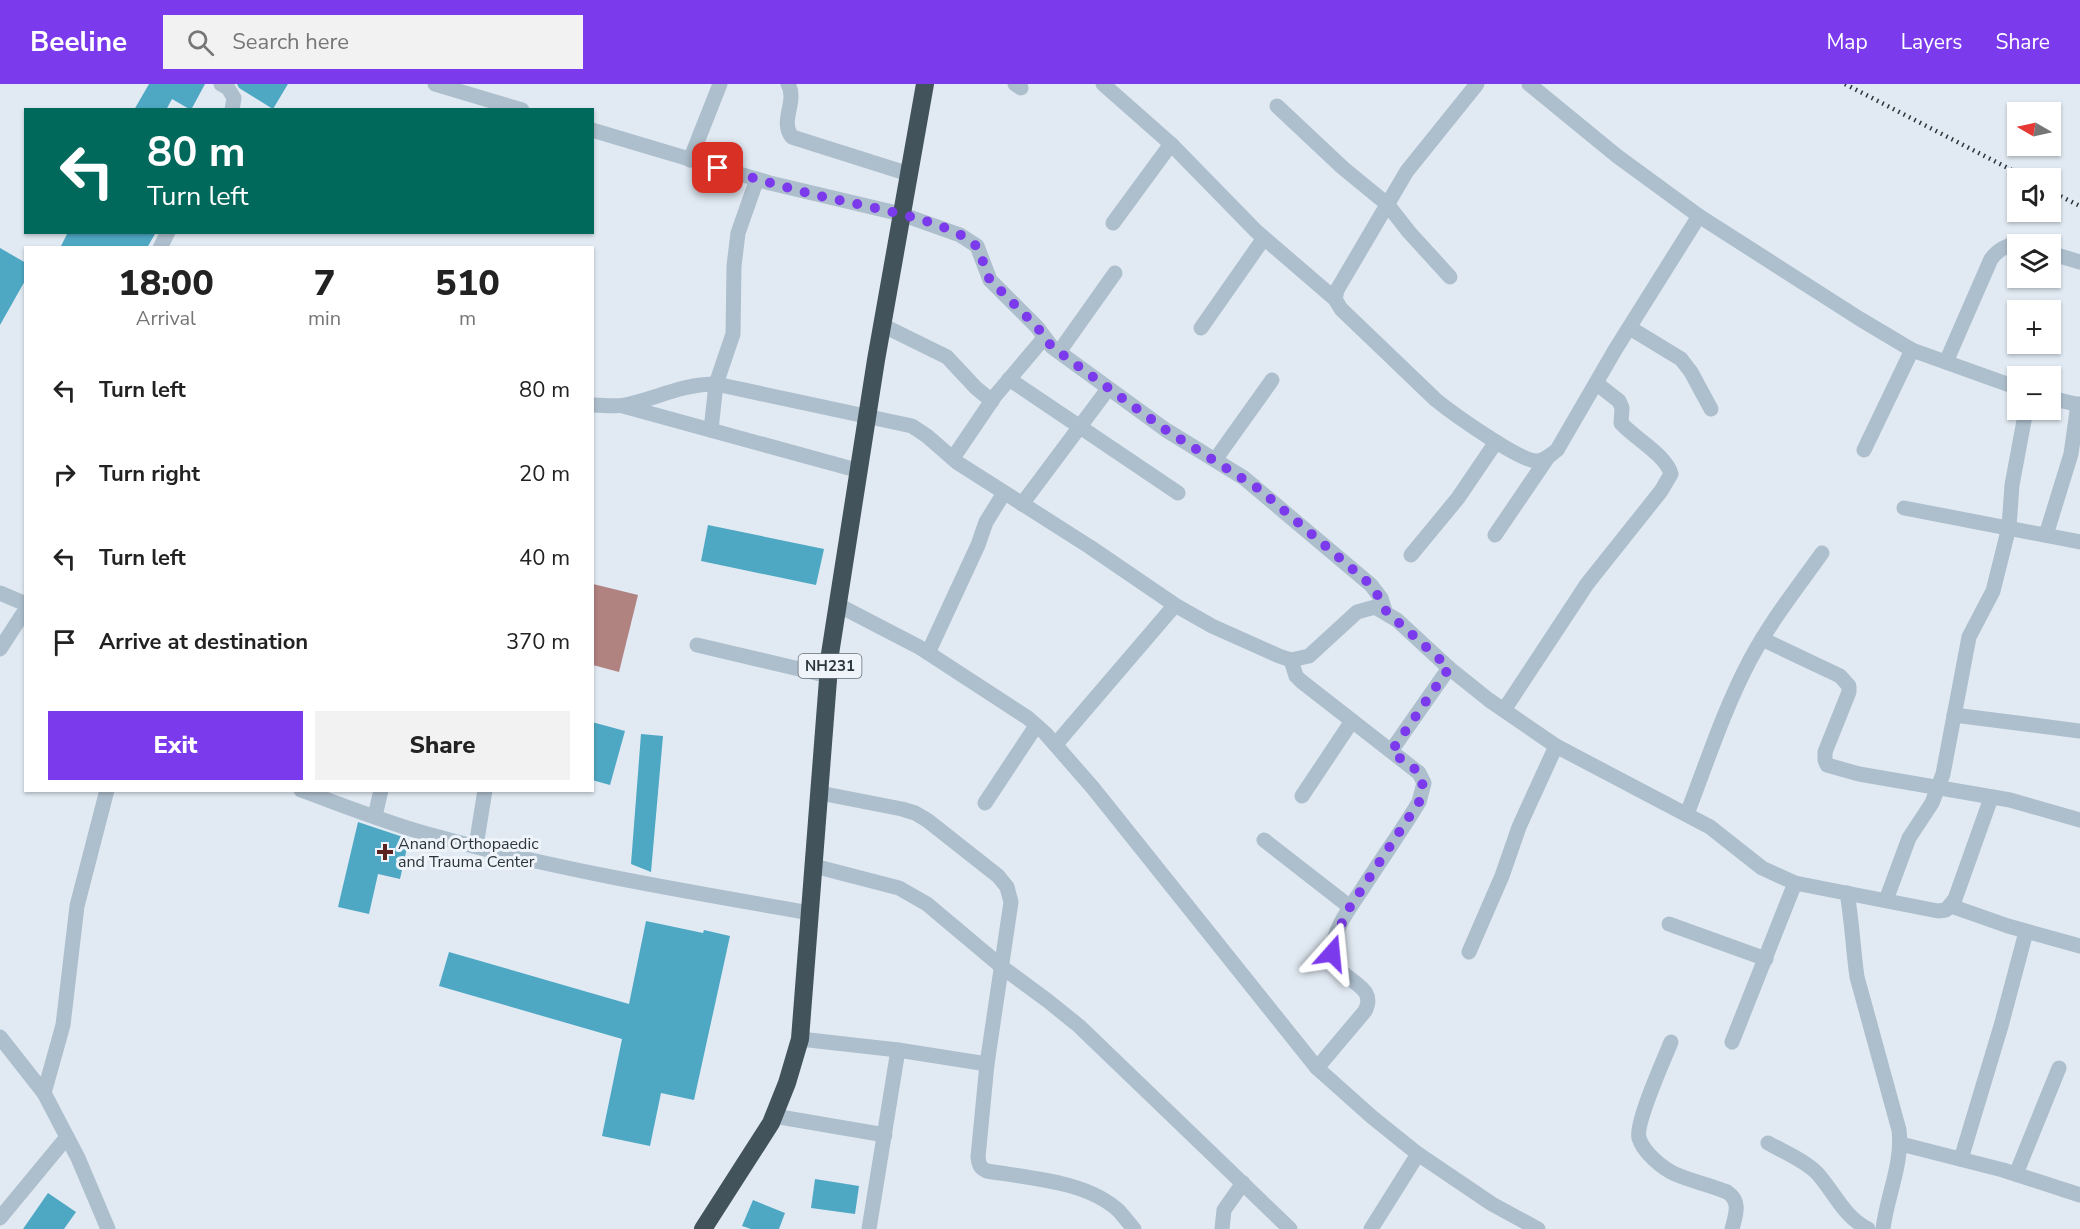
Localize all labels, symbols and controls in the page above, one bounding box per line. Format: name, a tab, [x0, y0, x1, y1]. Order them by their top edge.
search box	[163, 15, 583, 69]
text: Beeline	[30, 23, 127, 61]
icon: search	[184, 26, 217, 59]
text: Search here	[232, 27, 349, 57]
text: Map	[1826, 28, 1868, 56]
text: Layers	[1901, 28, 1962, 56]
text: Share	[1995, 28, 2050, 56]
north arrow	[2007, 102, 2061, 156]
map controls	[2007, 102, 2061, 420]
text: 80 m	[147, 124, 246, 181]
icon: left	[48, 132, 126, 210]
pin	[692, 142, 743, 193]
icon: arrive	[701, 151, 734, 184]
button: sound	[2007, 168, 2061, 222]
text: Turn left	[147, 178, 248, 215]
button: layers	[2007, 234, 2061, 288]
text: 18:00	[118, 259, 214, 308]
text: 7	[314, 259, 335, 308]
text: 510	[435, 259, 500, 308]
button: +	[2007, 300, 2061, 354]
text: Arrival	[136, 305, 196, 332]
text: min	[308, 305, 341, 332]
text: m	[459, 305, 476, 332]
button: −	[2007, 366, 2061, 420]
icon: left	[48, 374, 81, 407]
text: Turn left	[99, 375, 186, 405]
text: 80 m	[519, 375, 570, 405]
icon: right	[48, 458, 81, 491]
text: Turn right	[99, 459, 200, 489]
text: 20 m	[519, 459, 570, 489]
icon: left	[48, 542, 81, 575]
text: Turn left	[99, 543, 186, 573]
text: 40 m	[519, 543, 570, 573]
icon: arrive	[48, 626, 81, 659]
text: Arrive at destination	[99, 627, 308, 657]
text: 370 m	[506, 627, 570, 657]
road number: NH231	[798, 654, 862, 678]
button: Exit	[48, 711, 303, 780]
button: Share	[315, 711, 570, 780]
place label: Anand Orthopaedic and Trauma Center	[398, 833, 539, 873]
marker: Anand Orthopaedic and Trauma Center	[376, 843, 394, 861]
position arrow	[1300, 921, 1364, 985]

